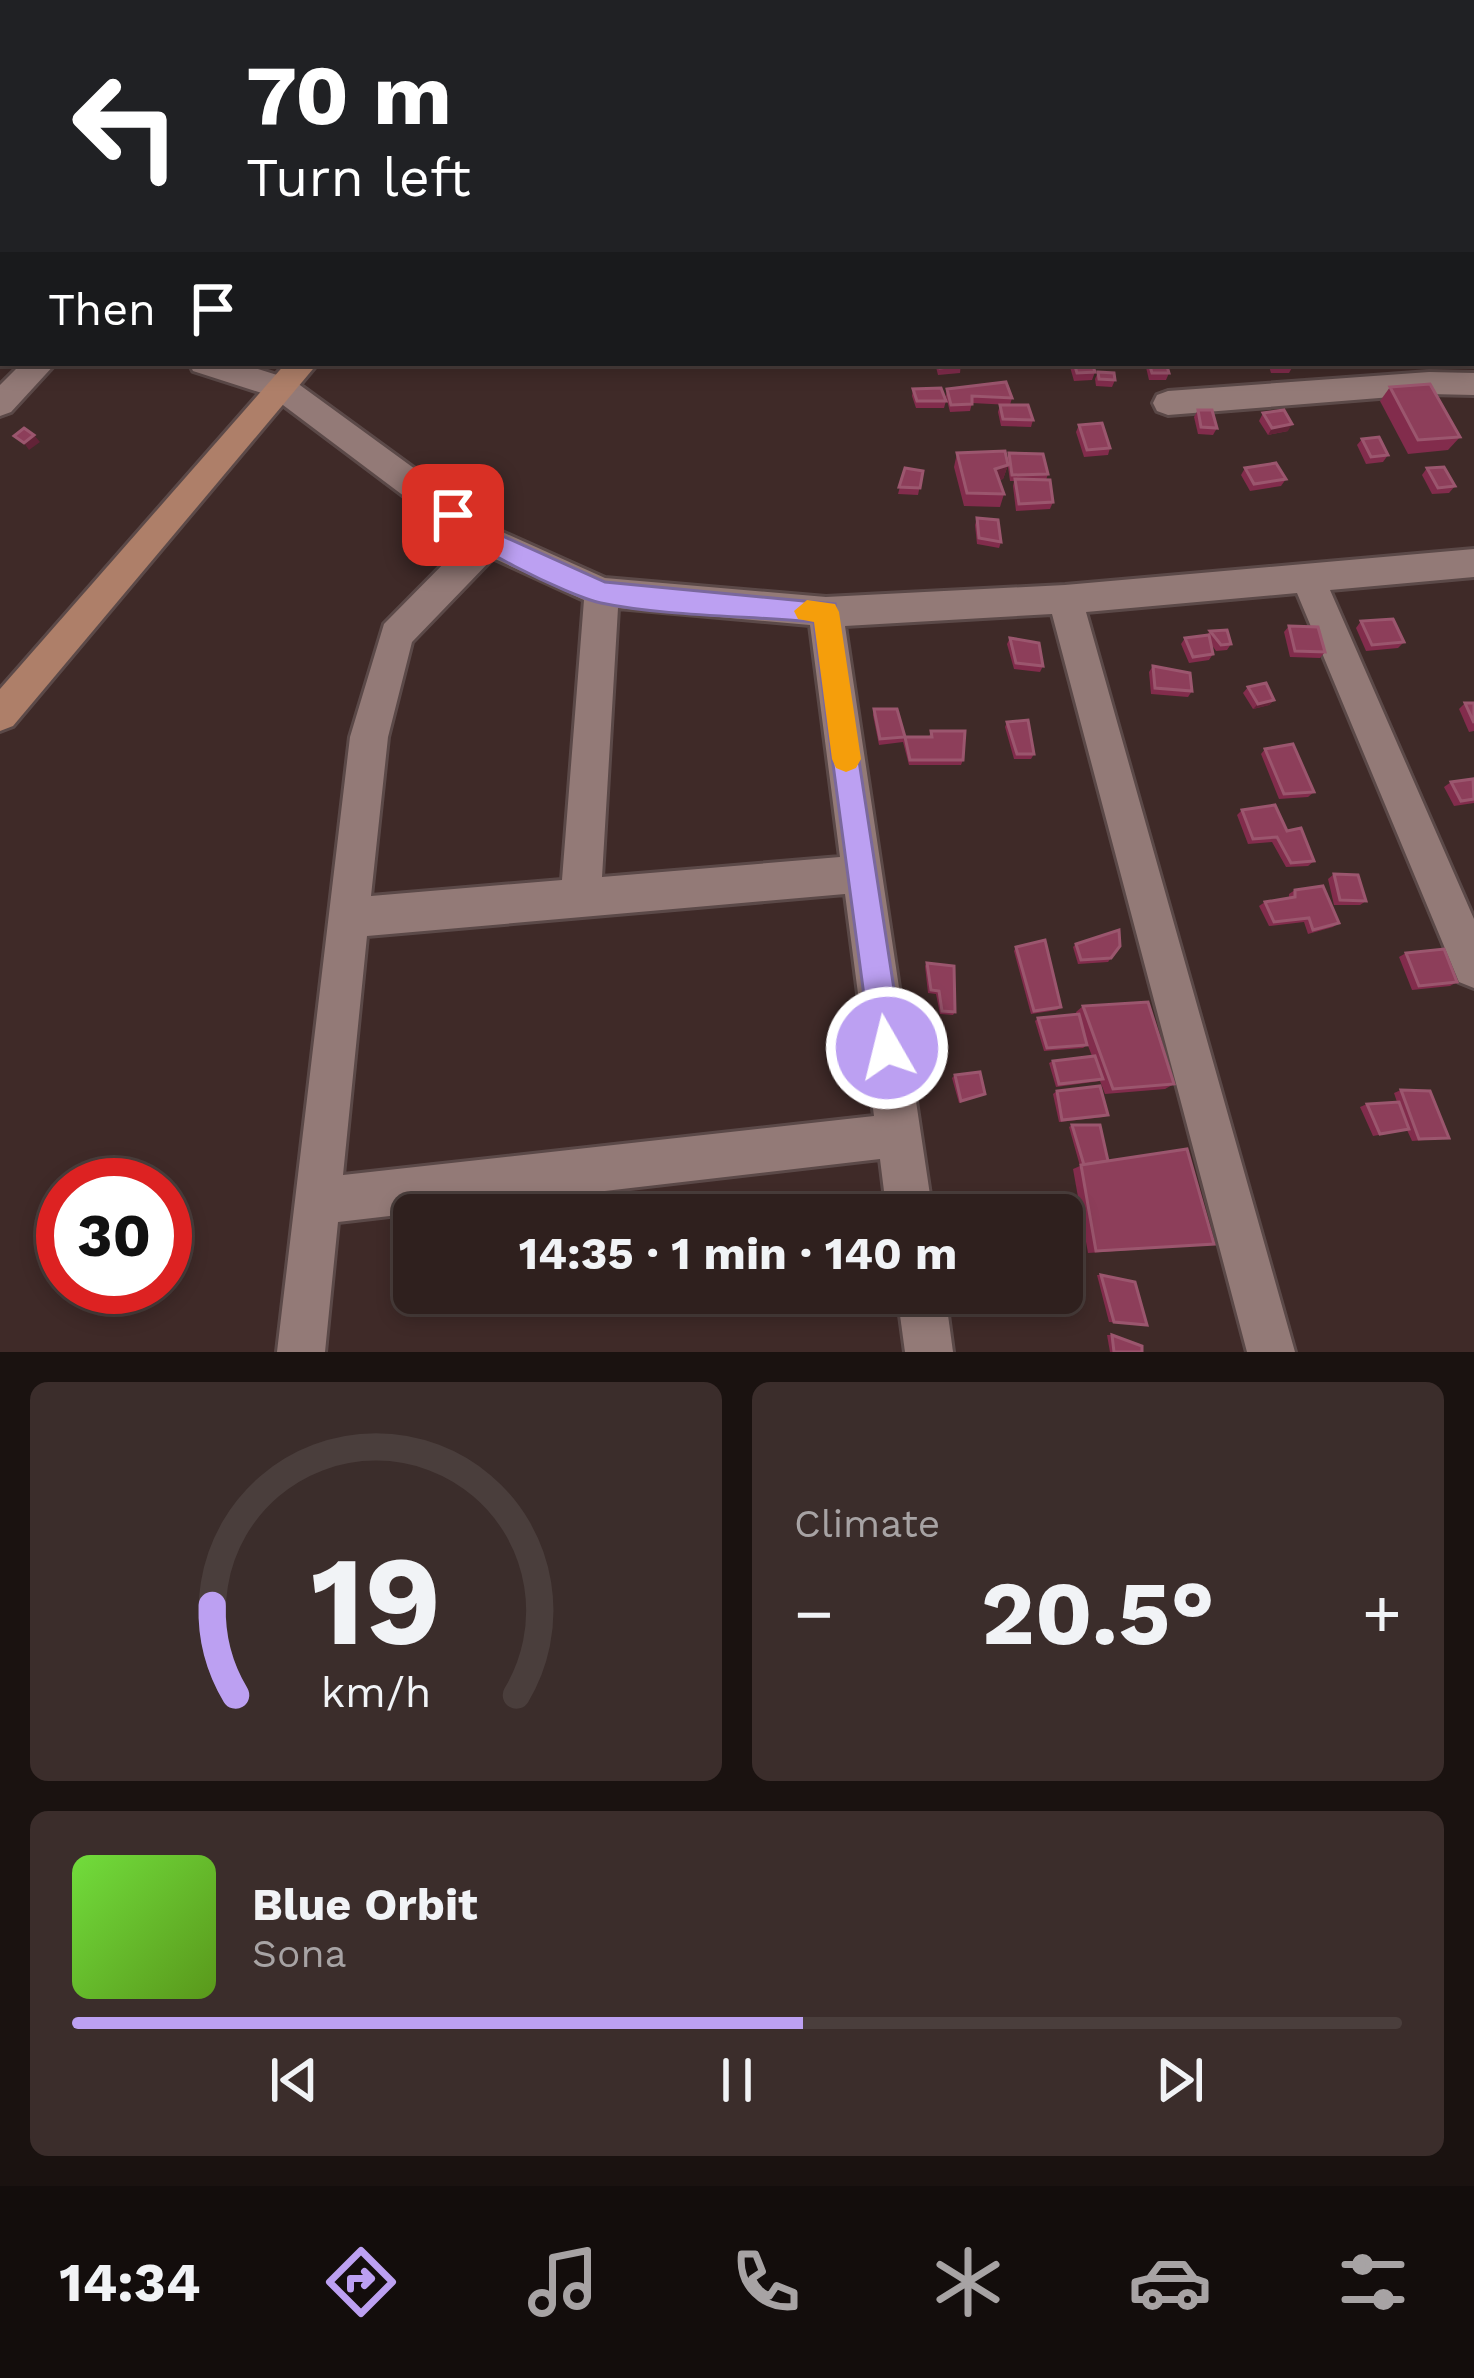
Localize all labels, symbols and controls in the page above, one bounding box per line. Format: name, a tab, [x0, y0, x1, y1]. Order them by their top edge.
text: 70 m	[246, 46, 452, 144]
icon: left	[48, 48, 204, 204]
text: Turn left	[246, 146, 471, 209]
icon: arrive	[180, 276, 246, 342]
text: Then	[48, 283, 156, 336]
pin	[402, 464, 504, 566]
icon: arrive	[420, 482, 486, 548]
position arrow	[824, 985, 950, 1111]
speed limit sign: 30	[36, 1158, 192, 1314]
text: 14:35 · 1 min · 140 m	[519, 1227, 957, 1280]
text: Climate	[794, 1501, 940, 1546]
text: 19	[311, 1528, 441, 1674]
text: 20.5°	[981, 1560, 1215, 1666]
text: −	[794, 1575, 834, 1652]
text: +	[1362, 1575, 1402, 1652]
text: km/h	[321, 1666, 431, 1716]
text: Blue Orbit	[252, 1878, 478, 1931]
text: Sona	[252, 1931, 347, 1976]
icon: previous	[261, 2047, 327, 2113]
icon: pause	[704, 2047, 770, 2113]
icon: next	[1147, 2047, 1213, 2113]
icon: directions	[319, 2240, 403, 2324]
icon: music	[521, 2240, 605, 2324]
icon: phone	[724, 2240, 808, 2324]
icon: climate	[926, 2240, 1010, 2324]
icon: car	[1128, 2240, 1212, 2324]
icon: filters	[1331, 2240, 1415, 2324]
text: 14:34	[59, 2251, 201, 2314]

